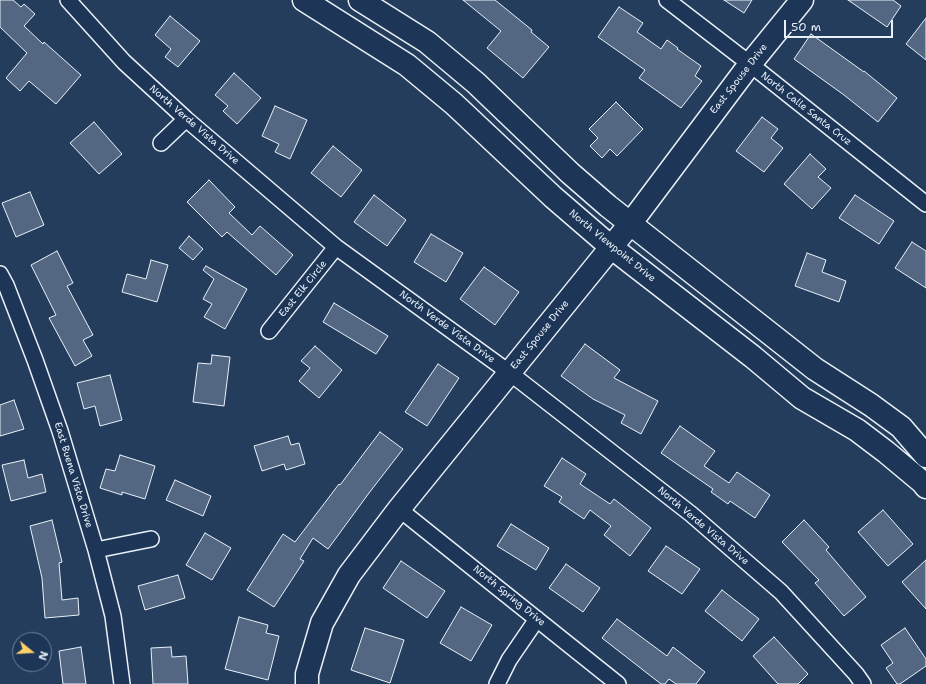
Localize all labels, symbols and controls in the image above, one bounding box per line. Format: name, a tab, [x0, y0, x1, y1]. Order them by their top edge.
scale bar	[786, 12, 895, 38]
text: 50 m	[791, 19, 821, 35]
street label: East Spouse Drive	[708, 41, 770, 117]
street label: North Calle Santa Cruz	[758, 70, 854, 148]
street label: North Verde Vista Drive	[147, 83, 241, 167]
street label: North Viewpoint Drive	[566, 207, 658, 285]
street label: East Elk Circle	[276, 258, 330, 320]
street label: North Verde Vista Drive	[397, 288, 497, 366]
street label: East Spouse Drive	[508, 298, 572, 372]
street label: East Buena Vista Drive	[51, 421, 95, 529]
street label: North Verde Vista Drive	[655, 484, 751, 568]
street label: North Spring Drive	[470, 563, 548, 629]
north arrow	[12, 632, 52, 672]
text: N	[34, 649, 51, 662]

